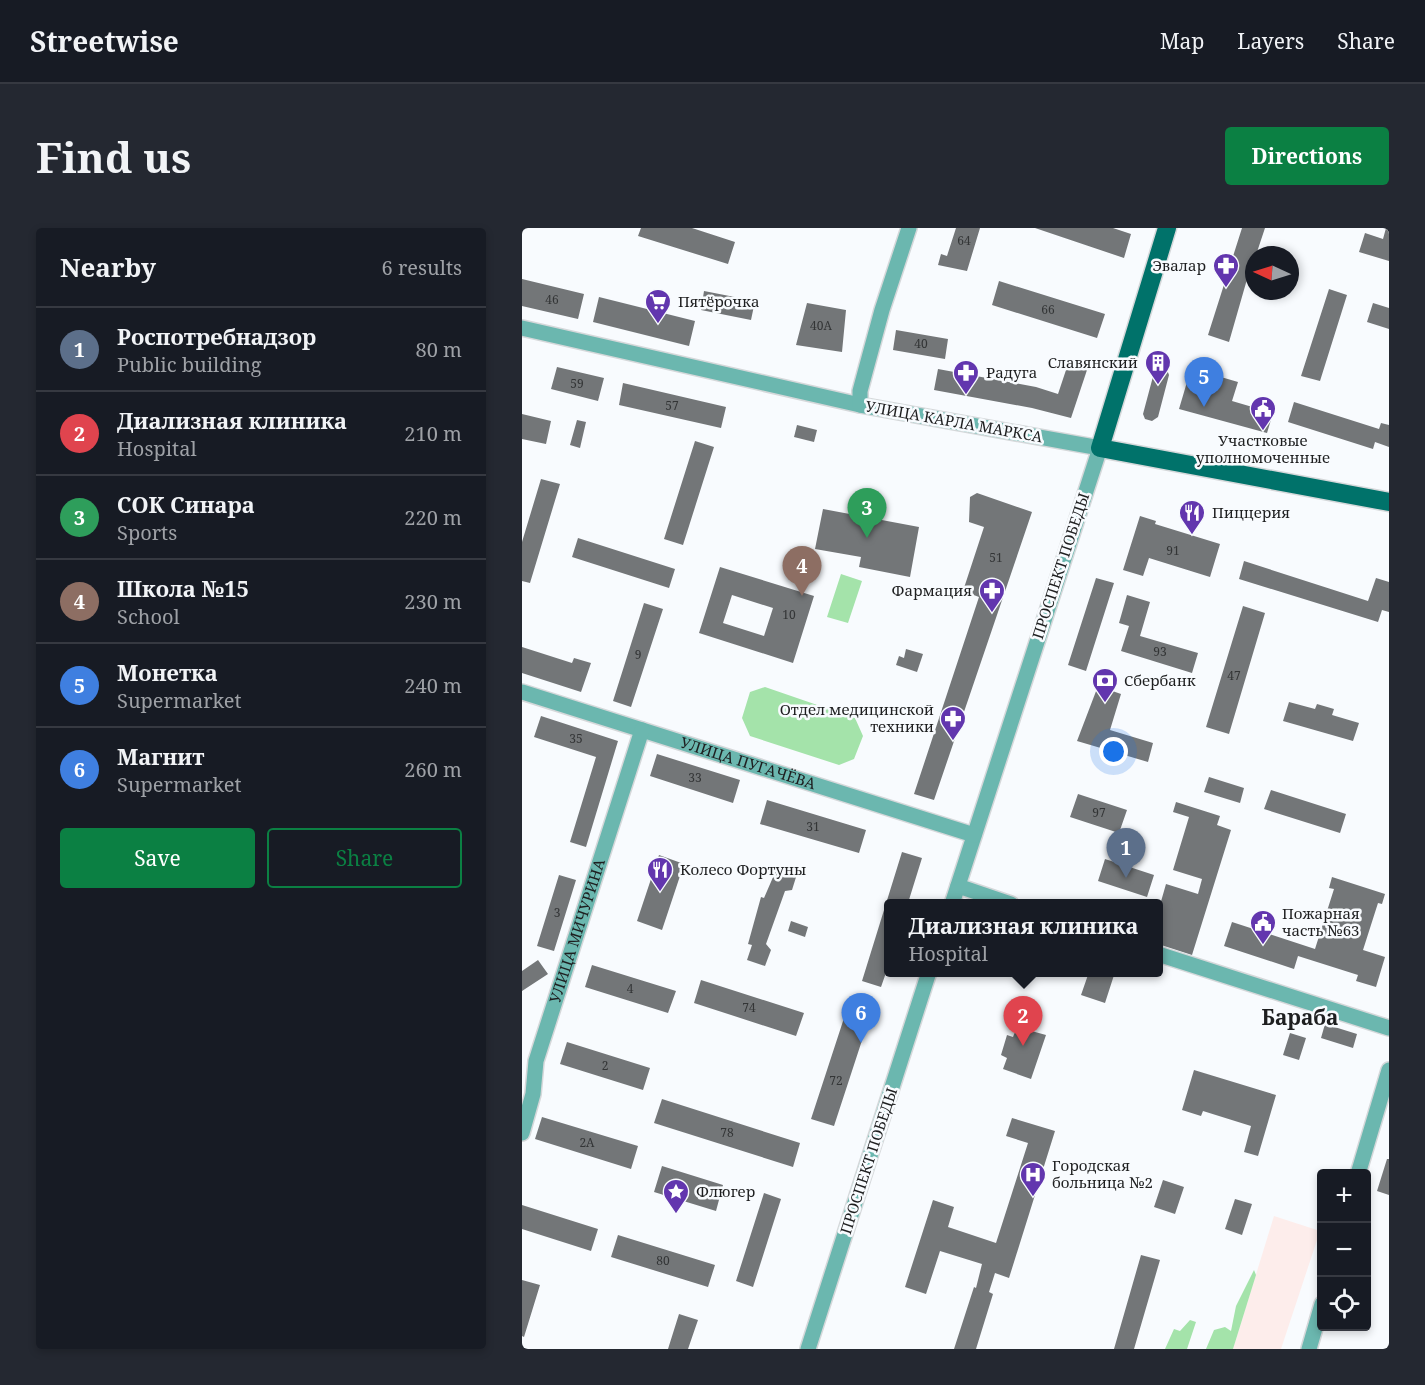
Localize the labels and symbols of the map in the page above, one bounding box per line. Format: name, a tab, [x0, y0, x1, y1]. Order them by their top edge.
house number: 64	[957, 232, 971, 249]
north arrow	[1245, 246, 1299, 300]
pharmacy icon: Эвалар	[1211, 251, 1241, 289]
place label: Эвалар	[1152, 255, 1206, 275]
supermarket icon: Пятёрочка	[643, 287, 673, 325]
house number: 46	[545, 291, 559, 308]
place label: Пятёрочка	[678, 291, 759, 311]
house number: 66	[1041, 301, 1055, 318]
house number: 40А	[810, 317, 832, 334]
house number: 40	[914, 335, 928, 352]
building icon: Славянский	[1143, 348, 1173, 386]
place label: Славянский	[1048, 352, 1138, 372]
pharmacy icon: Радуга	[951, 358, 981, 396]
pin: 5	[1184, 358, 1224, 407]
place label: Радуга	[986, 362, 1037, 382]
house number: 59	[570, 375, 584, 392]
public building icon: Участковые уполномоченные	[1248, 394, 1278, 432]
street label: УЛИЦА КАРЛА МАРКСА	[864, 396, 1045, 446]
house number: 57	[665, 397, 679, 414]
place label: Участковые уполномоченные	[1196, 430, 1330, 467]
pin: 3	[848, 488, 886, 538]
street label: ПРОСПЕКТ ПОБЕДЫ	[1027, 490, 1093, 641]
restaurant icon: Пиццерия	[1177, 498, 1207, 536]
place label: Пиццерия	[1212, 502, 1290, 522]
house number: 91	[1166, 542, 1180, 559]
pin: 4	[782, 546, 822, 596]
house number: 51	[989, 549, 1003, 566]
pharmacy icon: Фармация	[977, 576, 1007, 614]
place label: Фармация	[892, 580, 972, 600]
house number: 10	[782, 606, 796, 623]
house number: 93	[1153, 643, 1167, 660]
house number: 9	[635, 646, 641, 663]
bank icon: Сбербанк	[1090, 666, 1120, 704]
house number: 47	[1227, 667, 1241, 684]
place label: Сбербанк	[1124, 670, 1196, 690]
place label: Отдел медицинской техники	[780, 699, 934, 736]
pharmacy icon: Отдел медицинской техники	[938, 704, 968, 742]
house number: 35	[569, 730, 583, 747]
street label: УЛИЦА ПУГАЧЁВА	[678, 732, 819, 793]
your location	[1099, 737, 1128, 766]
house number: 33	[688, 769, 702, 786]
house number: 97	[1092, 804, 1106, 821]
house number: 31	[806, 818, 820, 835]
pin: 1	[1106, 828, 1146, 878]
restaurant icon: Колесо Фортуны	[645, 855, 675, 893]
street label: УЛИЦА МИЧУРИНА	[544, 856, 609, 1006]
place label: Колесо Фортуны	[680, 859, 806, 879]
place label: Пожарная часть №63	[1282, 903, 1360, 940]
house number: 3	[554, 904, 561, 921]
public building icon: Пожарная часть №63	[1248, 908, 1278, 946]
house number: 4	[627, 980, 634, 997]
pin: 6	[842, 994, 880, 1043]
pin: 2	[1004, 996, 1042, 1046]
house number: 74	[742, 999, 756, 1016]
district label: Бараба	[1261, 1003, 1339, 1031]
house number: 2	[602, 1057, 608, 1074]
house number: 72	[829, 1072, 843, 1089]
street label: ПРОСПЕКТ ПОБЕДЫ	[835, 1085, 901, 1236]
house number: 78	[720, 1124, 734, 1141]
house number: 2А	[579, 1134, 595, 1151]
place label: Городская больница №2	[1052, 1155, 1153, 1192]
hospital icon: Городская больница №2	[1018, 1160, 1048, 1198]
place icon: Флюгер	[661, 1177, 691, 1215]
place label: Флюгер	[696, 1181, 755, 1201]
house number: 80	[656, 1252, 670, 1269]

